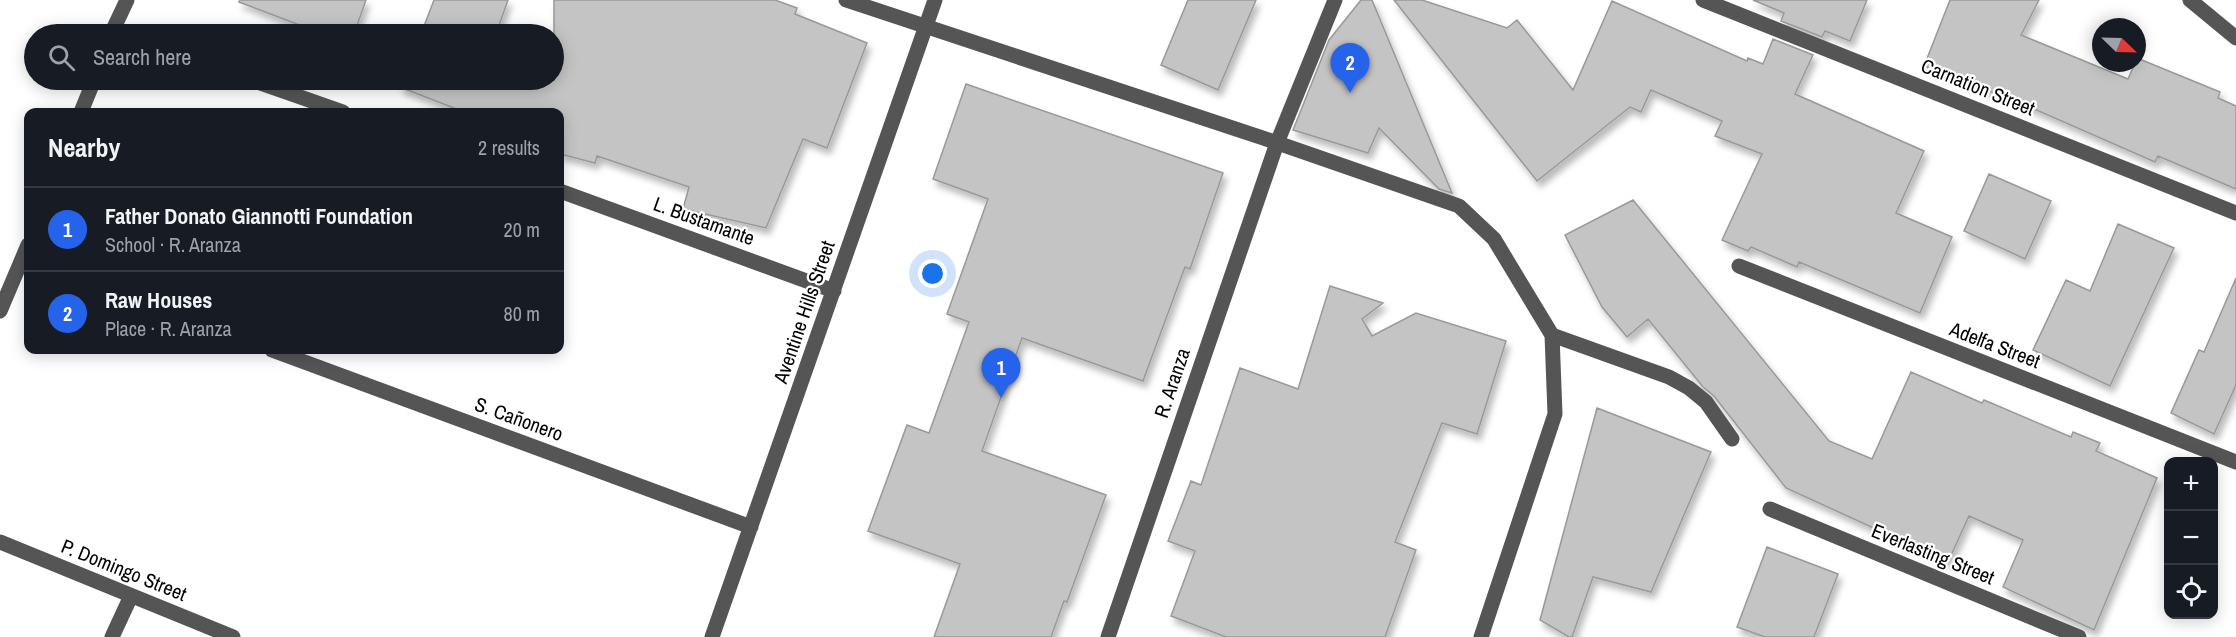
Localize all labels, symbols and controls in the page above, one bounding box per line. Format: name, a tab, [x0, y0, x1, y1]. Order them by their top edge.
north arrow	[2092, 18, 2146, 72]
search box	[24, 24, 564, 90]
icon: search	[45, 41, 78, 74]
text: Search here	[93, 42, 191, 72]
pin: 2	[1330, 44, 1370, 93]
street label: Carnation Street	[1917, 51, 2039, 122]
text: Nearby	[48, 130, 120, 165]
text: 2 results	[478, 134, 540, 161]
street label: L. Bustamante	[650, 190, 758, 251]
text: Father Donato Giannotti Foundation	[105, 201, 413, 231]
text: 1	[63, 216, 72, 243]
text: 20 m	[504, 216, 540, 243]
text: School · R. Aranza	[105, 231, 241, 258]
street label: Aventine Hills Street	[766, 236, 841, 388]
your location	[918, 259, 947, 288]
text: Raw Houses	[105, 285, 212, 315]
text: 2	[63, 300, 72, 327]
text: 80 m	[504, 300, 540, 327]
text: Place · R. Aranza	[105, 315, 232, 342]
street label: Adelfa Street	[1945, 315, 2045, 374]
street label: R. Aranza	[1147, 344, 1196, 421]
pin: 1	[982, 348, 1020, 398]
street label: S. Cañonero	[471, 390, 567, 447]
map controls	[2164, 457, 2218, 619]
button: +	[2164, 457, 2218, 511]
button: −	[2164, 511, 2218, 565]
street label: Everlasting Street	[1868, 517, 1999, 591]
street label: P. Domingo Street	[58, 532, 191, 607]
button: locate	[2164, 565, 2218, 619]

